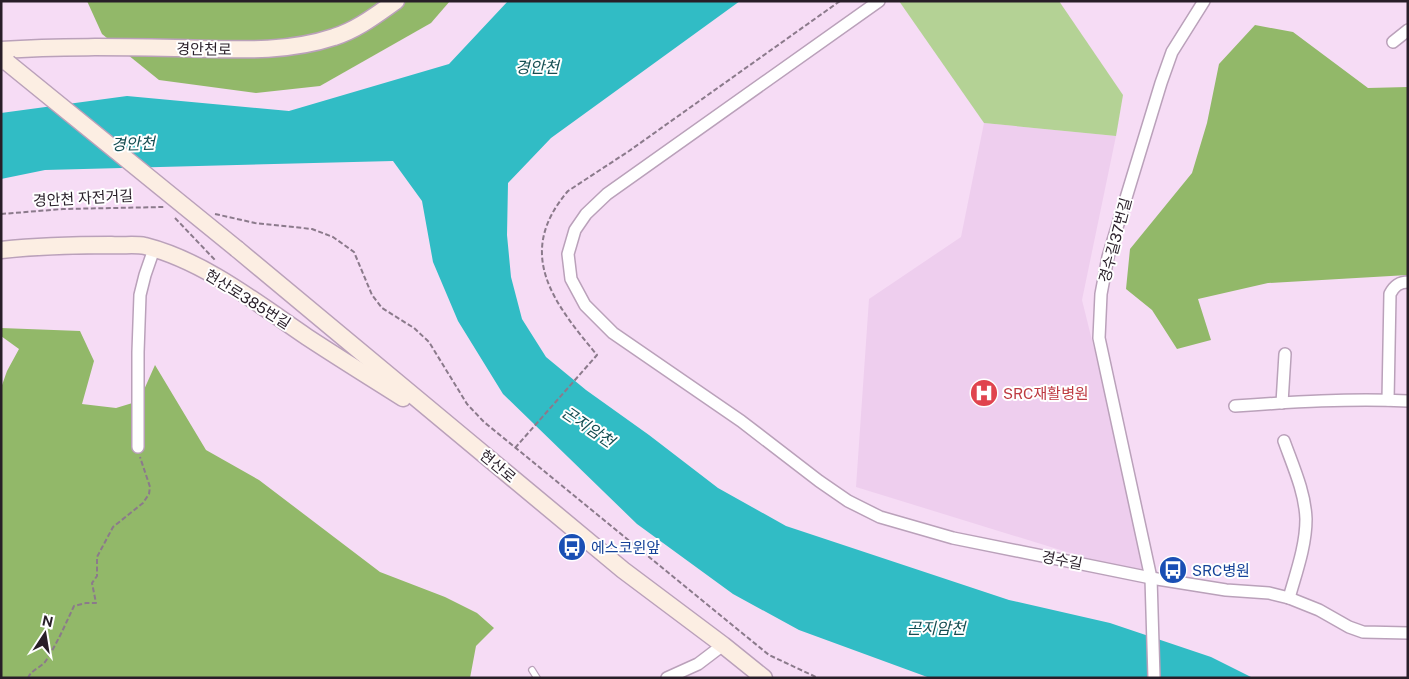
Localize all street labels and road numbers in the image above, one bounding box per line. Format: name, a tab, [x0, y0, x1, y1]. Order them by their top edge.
street label: 경안천로	[176, 40, 232, 58]
street label: 경안천 자전거길	[32, 187, 134, 209]
street label: 경수길37번길	[1096, 196, 1134, 284]
street label: 현산로385번길	[202, 266, 294, 332]
street label: 현산로	[477, 446, 519, 486]
street label: 경수길	[1040, 548, 1084, 572]

